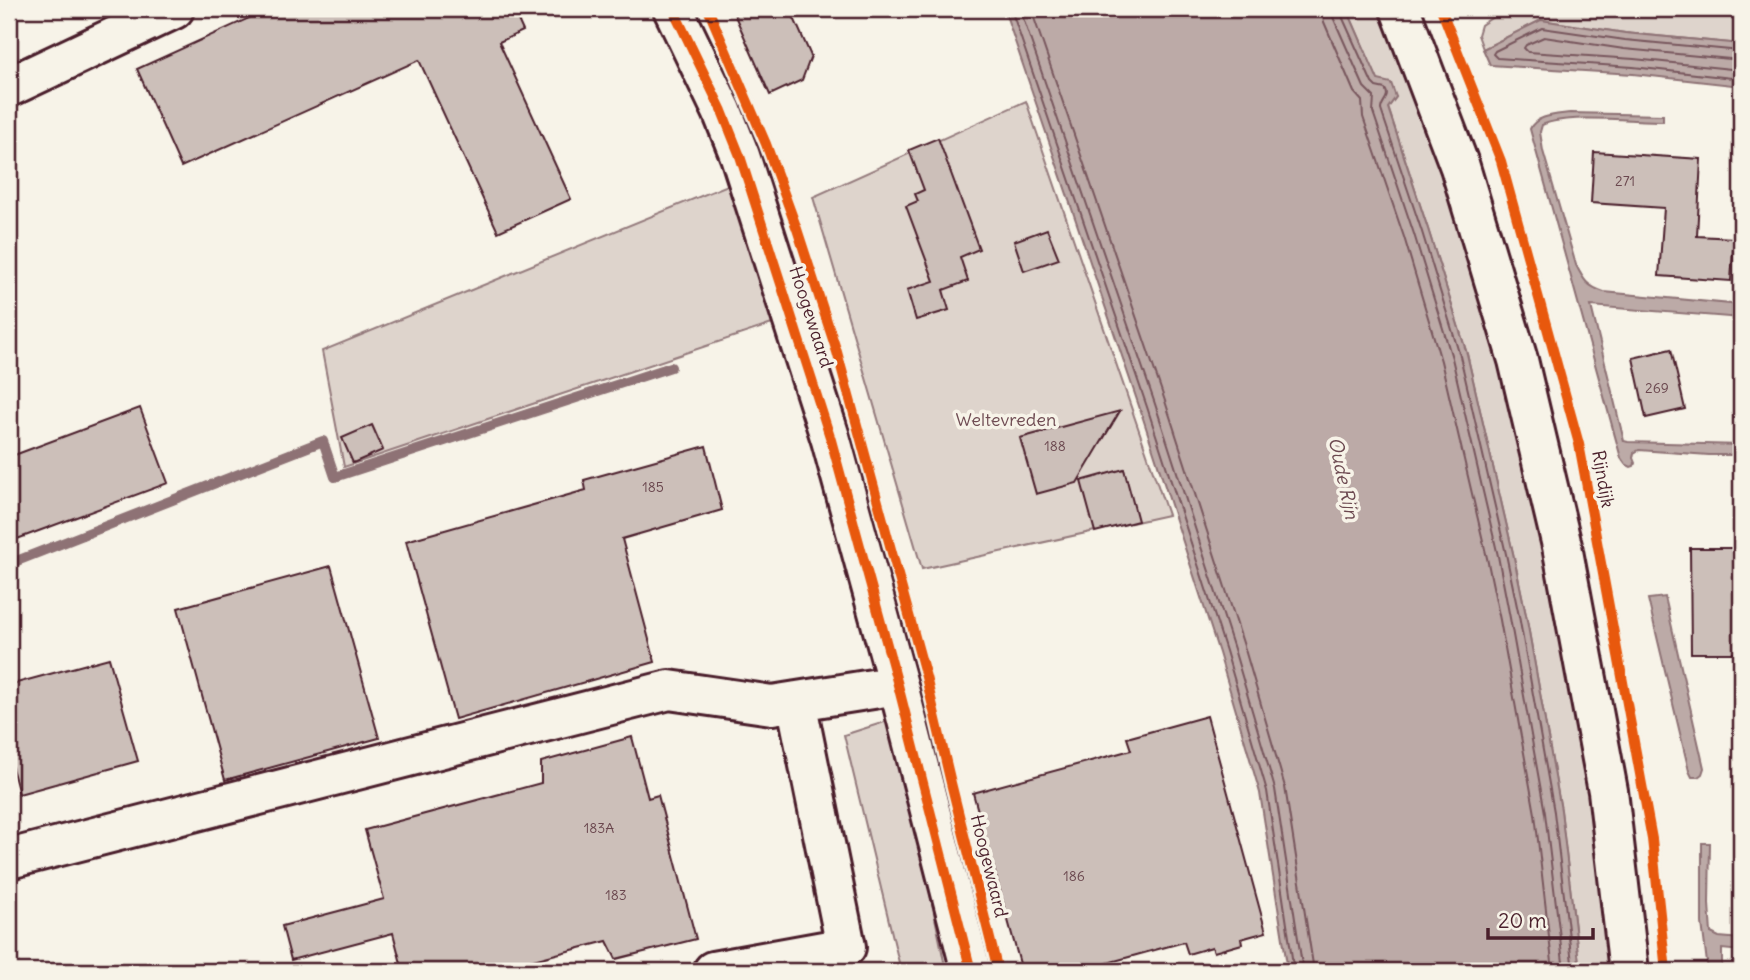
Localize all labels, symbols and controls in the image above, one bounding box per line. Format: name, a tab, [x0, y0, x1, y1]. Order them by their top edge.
house number: 271	[1615, 172, 1635, 190]
street label: Hoogewaard	[784, 263, 839, 371]
house number: 269	[1645, 379, 1669, 397]
park label: Weltevreden	[956, 408, 1056, 431]
water label: Oude Rijn	[1324, 435, 1365, 522]
house number: 188	[1044, 437, 1066, 455]
street label: Rijndijk	[1587, 448, 1620, 509]
house number: 185	[642, 478, 664, 496]
street label: Hoogewaard	[966, 812, 1013, 920]
house number: 183A	[584, 819, 614, 837]
house number: 186	[1063, 867, 1085, 885]
house number: 183	[605, 886, 627, 904]
scale bar	[1488, 896, 1592, 940]
text: 20 m	[1498, 907, 1547, 934]

